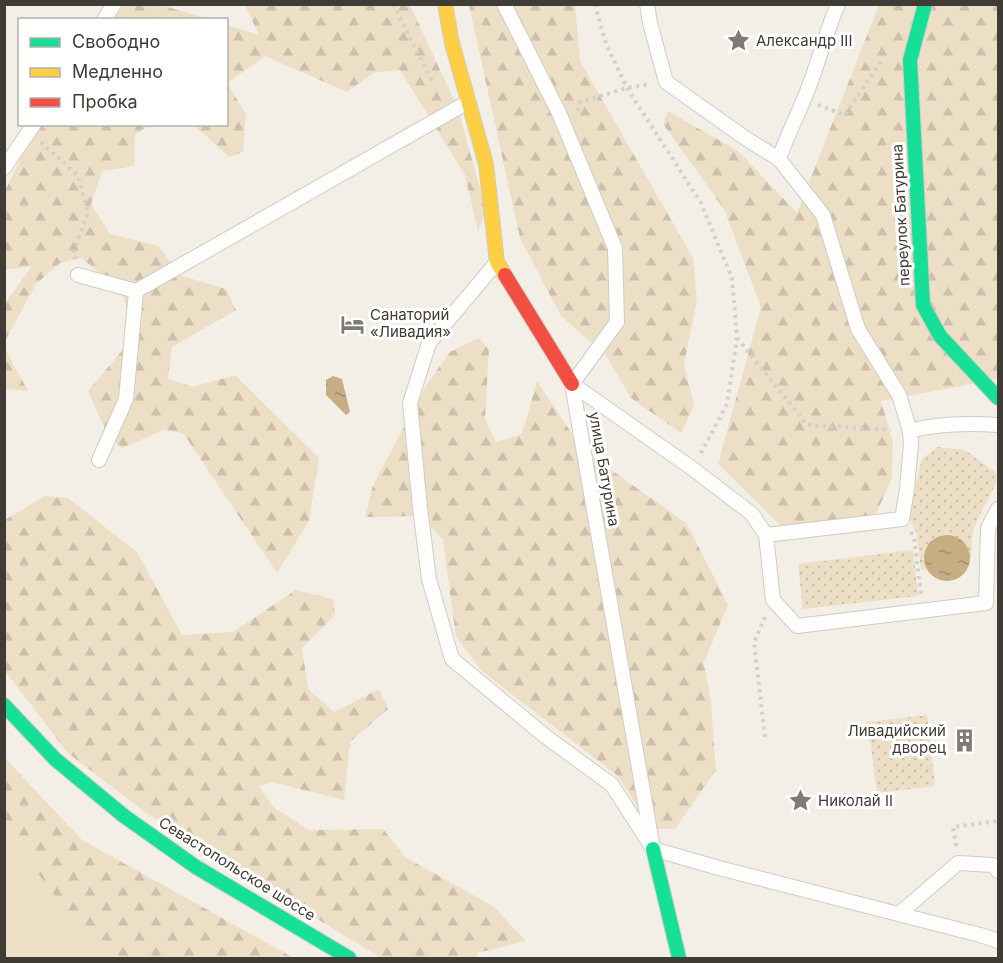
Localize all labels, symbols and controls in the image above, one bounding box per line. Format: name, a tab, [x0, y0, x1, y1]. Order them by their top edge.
legend	[18, 18, 228, 126]
place icon: Александр III	[725, 28, 751, 54]
text: Свободно	[72, 31, 160, 52]
place label: Александр III	[756, 31, 852, 50]
text: Медленно	[72, 61, 163, 82]
text: Пробка	[72, 91, 138, 112]
street label: переулок Батурина	[887, 144, 914, 286]
place label: Санаторий «Ливадия»	[370, 305, 451, 341]
hotel icon: Санаторий «Ливадия»	[339, 311, 365, 337]
street label: улица Батурина	[585, 410, 624, 528]
place label: Ливадийский дворец	[847, 721, 946, 757]
building icon: Ливадийский дворец	[951, 727, 977, 753]
place icon: Николай II	[787, 788, 813, 814]
place label: Николай II	[818, 791, 893, 810]
street label: Севастопольское шоссе	[155, 812, 319, 925]

